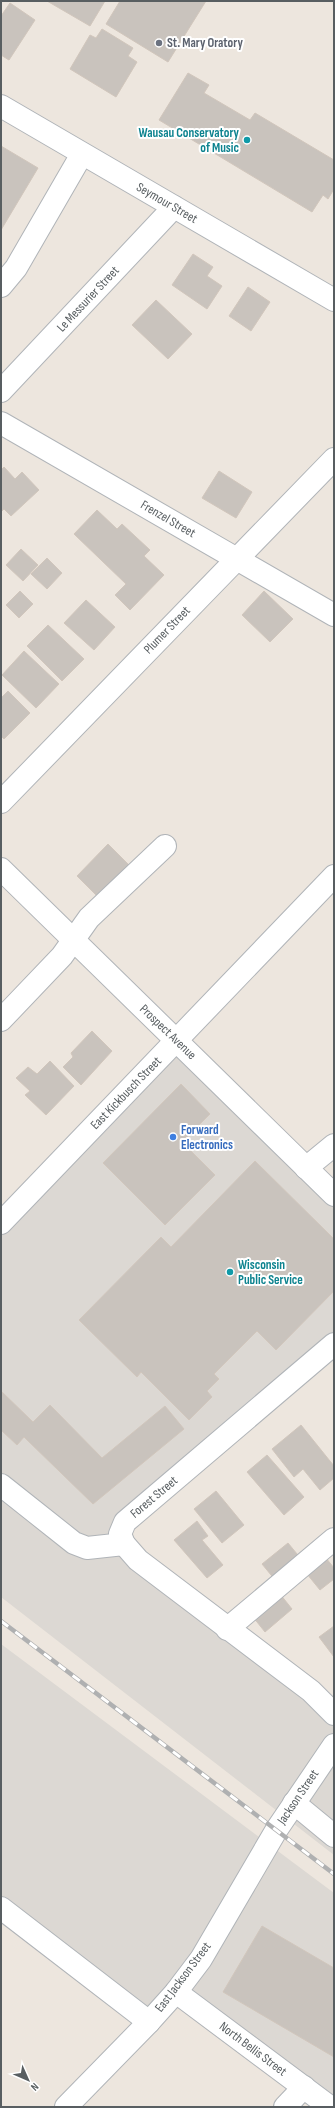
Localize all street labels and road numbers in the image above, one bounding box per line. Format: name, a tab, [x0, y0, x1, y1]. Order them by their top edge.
street label: Seymour Street	[134, 179, 201, 227]
street label: Le Messurier Street	[53, 263, 123, 335]
street label: Frenzel Street	[138, 497, 198, 541]
street label: Plumer Street	[140, 603, 194, 657]
street label: Prospect Avenue	[136, 1001, 200, 1063]
street label: East Kickbusch Street	[87, 1053, 165, 1133]
street label: Forest Street	[127, 1473, 181, 1521]
street label: Jackson Street	[273, 1766, 322, 1828]
street label: East Jackson Street	[151, 1939, 215, 2015]
street label: North Bellis Street	[216, 2018, 290, 2080]

